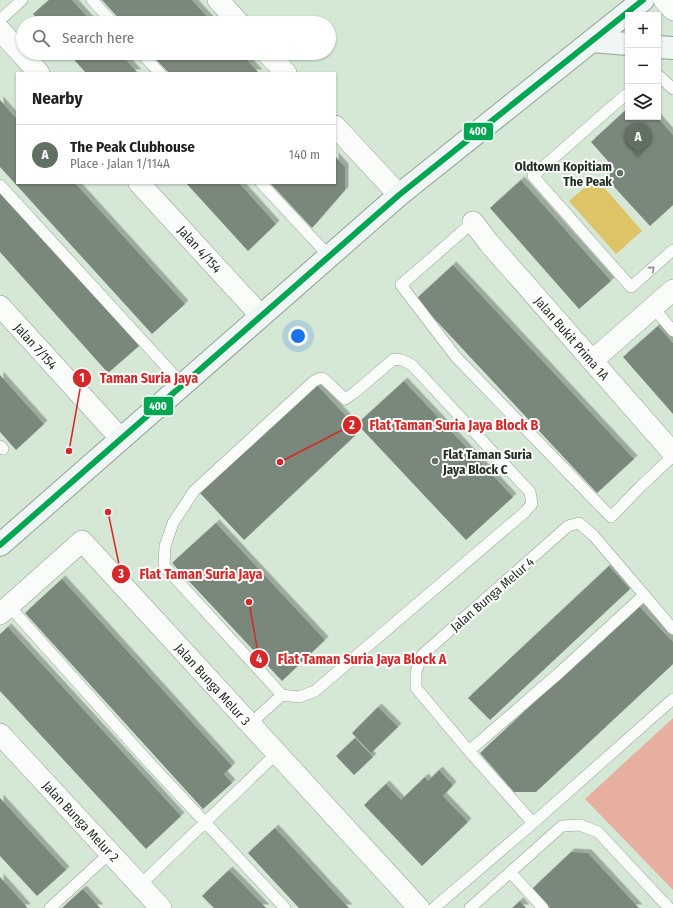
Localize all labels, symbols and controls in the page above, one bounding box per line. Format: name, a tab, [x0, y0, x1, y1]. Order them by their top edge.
map controls	[625, 12, 661, 120]
button: +	[625, 12, 661, 48]
search box	[16, 16, 336, 60]
icon: search	[30, 27, 52, 49]
text: Search here	[62, 29, 134, 47]
button: −	[625, 48, 661, 84]
button: layers	[625, 84, 661, 120]
text: Nearby	[32, 88, 83, 109]
line badge: 400	[463, 122, 494, 141]
pin: A	[625, 123, 651, 156]
text: 400	[469, 125, 487, 138]
text: The Peak Clubhouse	[70, 138, 195, 156]
text: A	[41, 147, 49, 162]
text: 140 m	[289, 147, 320, 162]
text: Place · Jalan 1/114A	[70, 156, 170, 171]
place label: Oldtown Kopitiam The Peak	[514, 159, 612, 189]
marker: Oldtown Kopitiam The Peak	[615, 168, 625, 178]
street label: Jalan 4/154	[175, 223, 225, 276]
one-way arrow	[647, 266, 655, 273]
street label: Jalan Bukit Prima 1A	[531, 294, 612, 383]
street label: Jalan 7/154	[11, 320, 60, 372]
your location	[288, 326, 308, 346]
callout: Taman Suria Jaya	[72, 365, 207, 391]
text: Taman Suria Jaya	[100, 370, 198, 387]
text: 1	[79, 371, 85, 385]
line badge: 400	[143, 396, 174, 416]
text: 400	[149, 400, 167, 413]
callout: Flat Taman Suria Jaya Block B	[342, 412, 546, 438]
text: Flat Taman Suria Jaya Block B	[370, 417, 539, 434]
text: 2	[348, 418, 355, 432]
place label: Flat Taman Suria Jaya Block C	[442, 447, 533, 477]
marker: Flat Taman Suria Jaya Block C	[430, 456, 440, 466]
street label: Jalan Bunga Melur 4	[448, 554, 537, 635]
callout: Flat Taman Suria Jaya	[111, 561, 270, 587]
text: Flat Taman Suria Jaya	[140, 566, 262, 583]
text: 3	[117, 567, 124, 581]
street label: Jalan Bunga Melur 3	[172, 640, 253, 728]
callout: Flat Taman Suria Jaya Block A	[249, 646, 454, 672]
text: Flat Taman Suria Jaya Block A	[278, 651, 447, 668]
text: 4	[256, 652, 262, 666]
street label: Jalan Bunga Melur 2	[39, 778, 122, 865]

